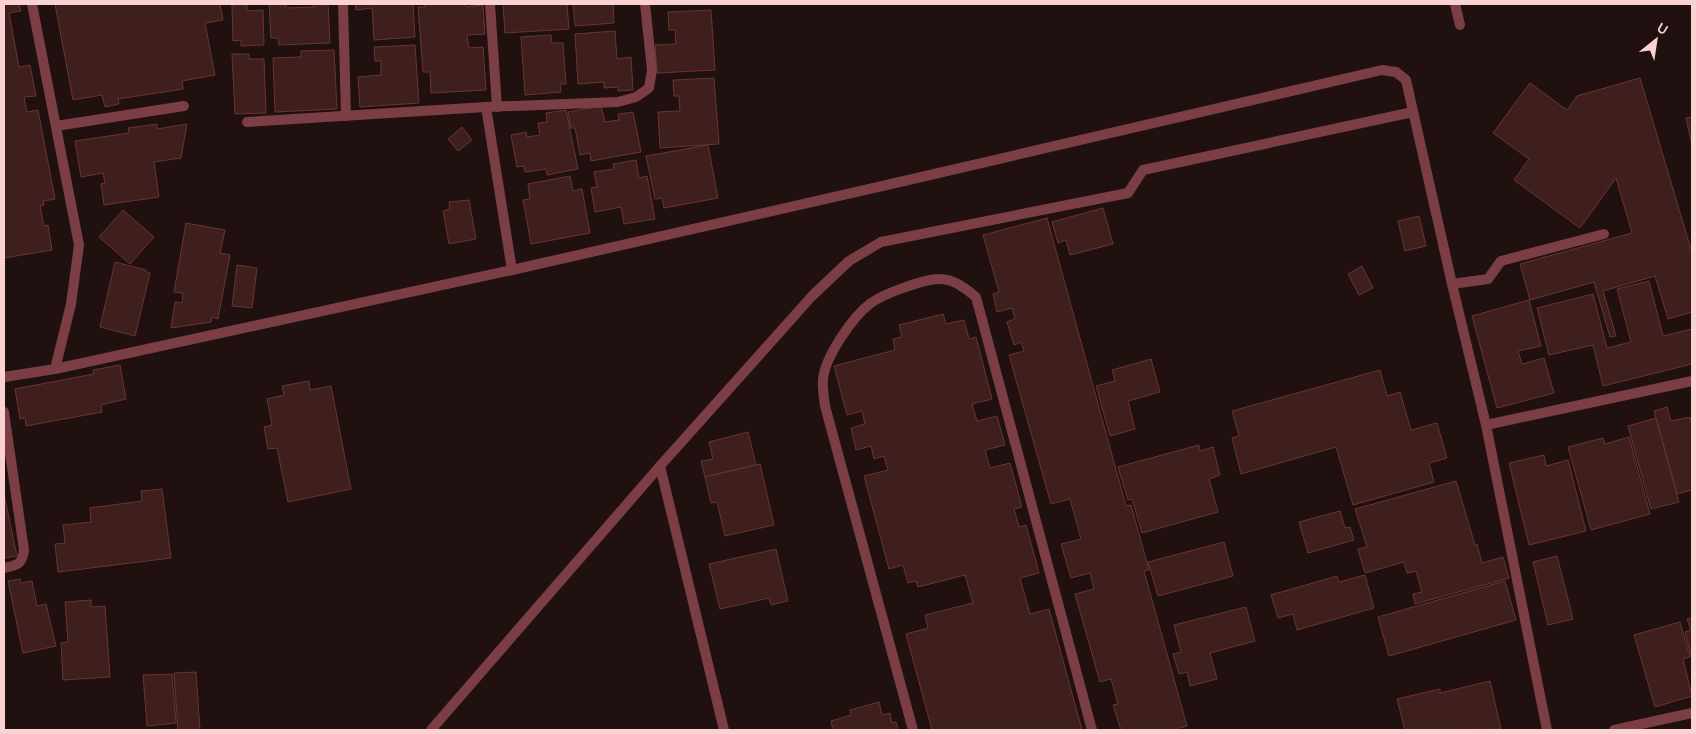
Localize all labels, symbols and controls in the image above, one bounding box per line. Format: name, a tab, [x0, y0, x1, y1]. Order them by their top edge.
north arrow	[1631, 15, 1681, 65]
text: U	[1654, 18, 1671, 39]

